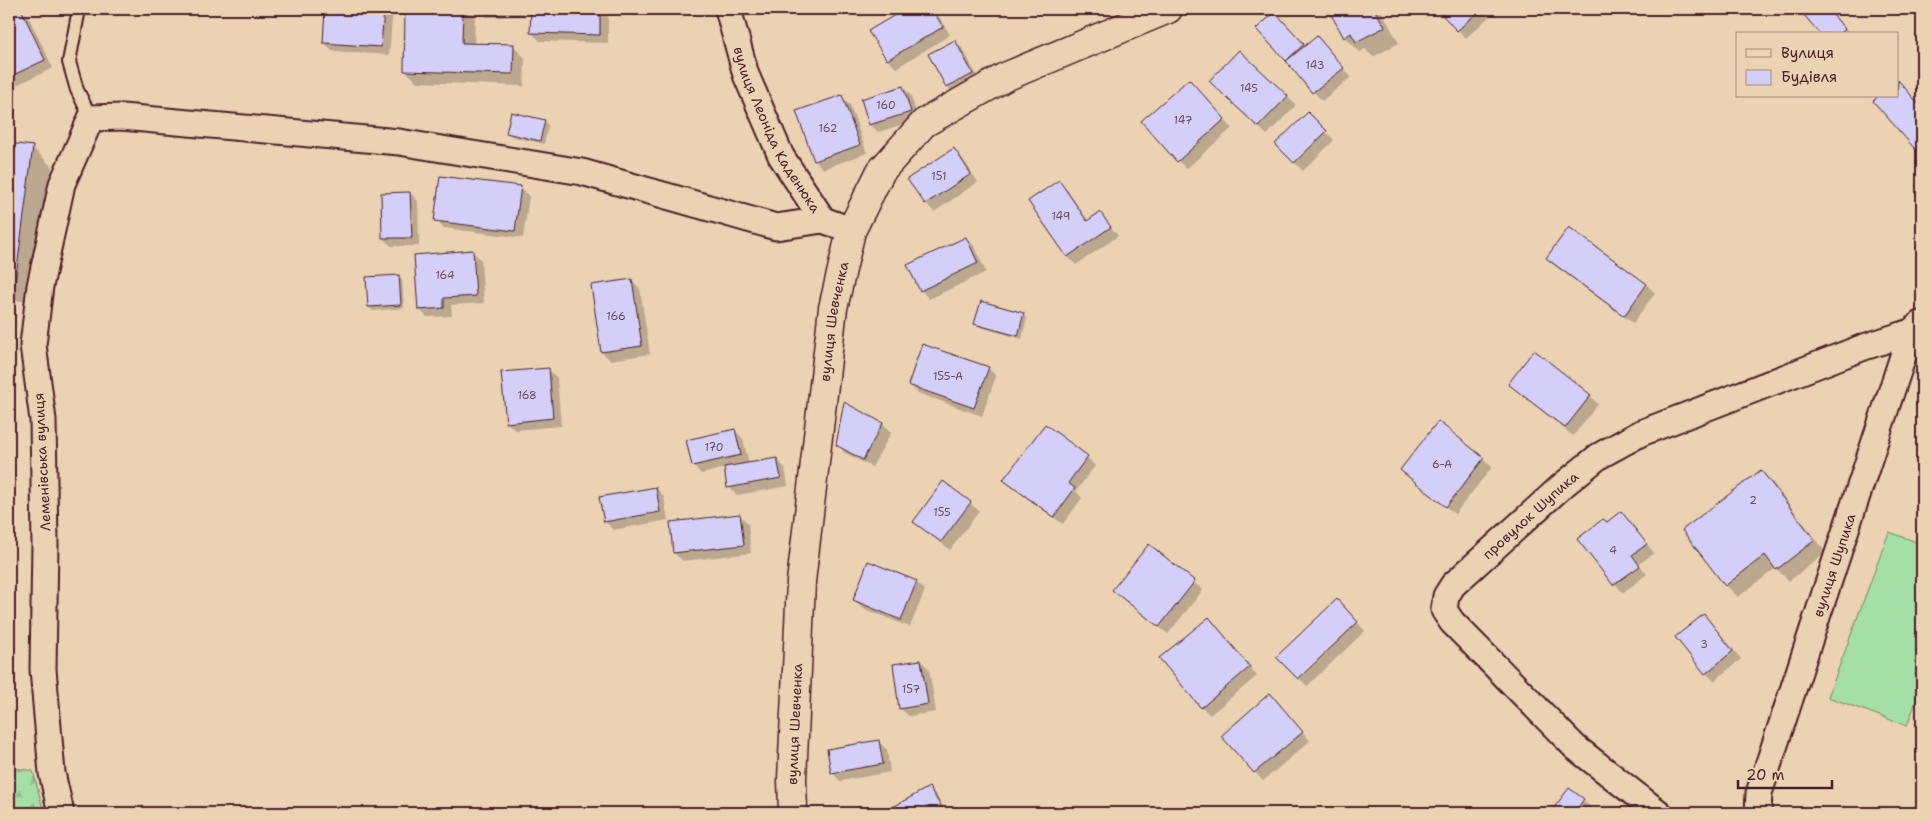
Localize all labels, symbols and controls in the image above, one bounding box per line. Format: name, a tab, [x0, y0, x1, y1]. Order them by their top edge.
legend	[1736, 32, 1898, 98]
text: Вулиця	[1781, 43, 1834, 63]
street label: вулиця Леоніда Каденюка	[730, 45, 825, 216]
house number: 143	[1306, 58, 1324, 73]
text: Будівля	[1781, 67, 1837, 87]
house number: 145	[1240, 81, 1258, 96]
house number: 160	[876, 98, 896, 113]
house number: 147	[1174, 113, 1193, 128]
house number: 162	[819, 121, 837, 136]
house number: 151	[931, 169, 947, 184]
house number: 149	[1051, 209, 1071, 224]
street label: вулиця Шевченка	[815, 259, 853, 382]
house number: 164	[435, 268, 455, 283]
house number: 166	[606, 309, 626, 324]
house number: 155-А	[933, 369, 963, 384]
house number: 168	[517, 388, 537, 403]
street label: Леменівська вулиця	[29, 392, 55, 532]
house number: 170	[704, 440, 724, 455]
house number: 6-А	[1432, 457, 1452, 472]
street label: провулок Шупика	[1479, 467, 1582, 563]
house number: 2	[1749, 493, 1757, 508]
house number: 155	[933, 505, 951, 520]
street label: вулиця Шупика	[1809, 511, 1860, 619]
house number: 4	[1609, 543, 1617, 558]
house number: 3	[1700, 637, 1708, 652]
street label: вулиця Шевченка	[783, 663, 806, 785]
house number: 157	[902, 682, 920, 697]
scale bar	[1738, 757, 1832, 789]
text: 20 m	[1746, 765, 1785, 785]

